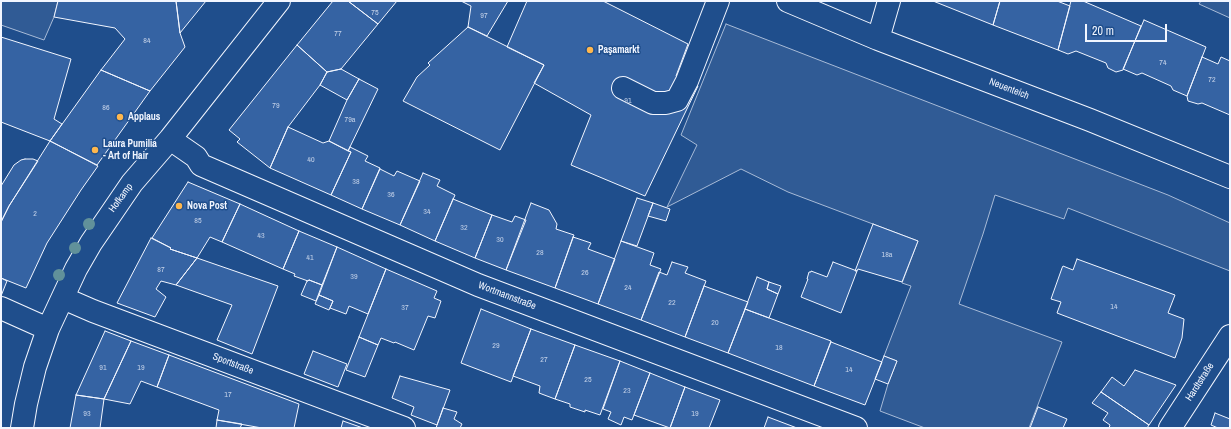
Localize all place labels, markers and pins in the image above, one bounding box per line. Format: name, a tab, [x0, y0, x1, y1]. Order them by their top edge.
place label: Paşamarkt	[598, 44, 639, 56]
marker: Paşamarkt	[585, 45, 595, 55]
place label: Applaus	[128, 111, 160, 123]
marker: Applaus	[115, 112, 125, 122]
place label: Laura Pumilia - Art of Hair	[103, 138, 157, 162]
marker: Laura Pumilia - Art of Hair	[90, 145, 100, 155]
place label: Nova Post	[187, 200, 227, 212]
marker: Nova Post	[174, 201, 184, 211]

